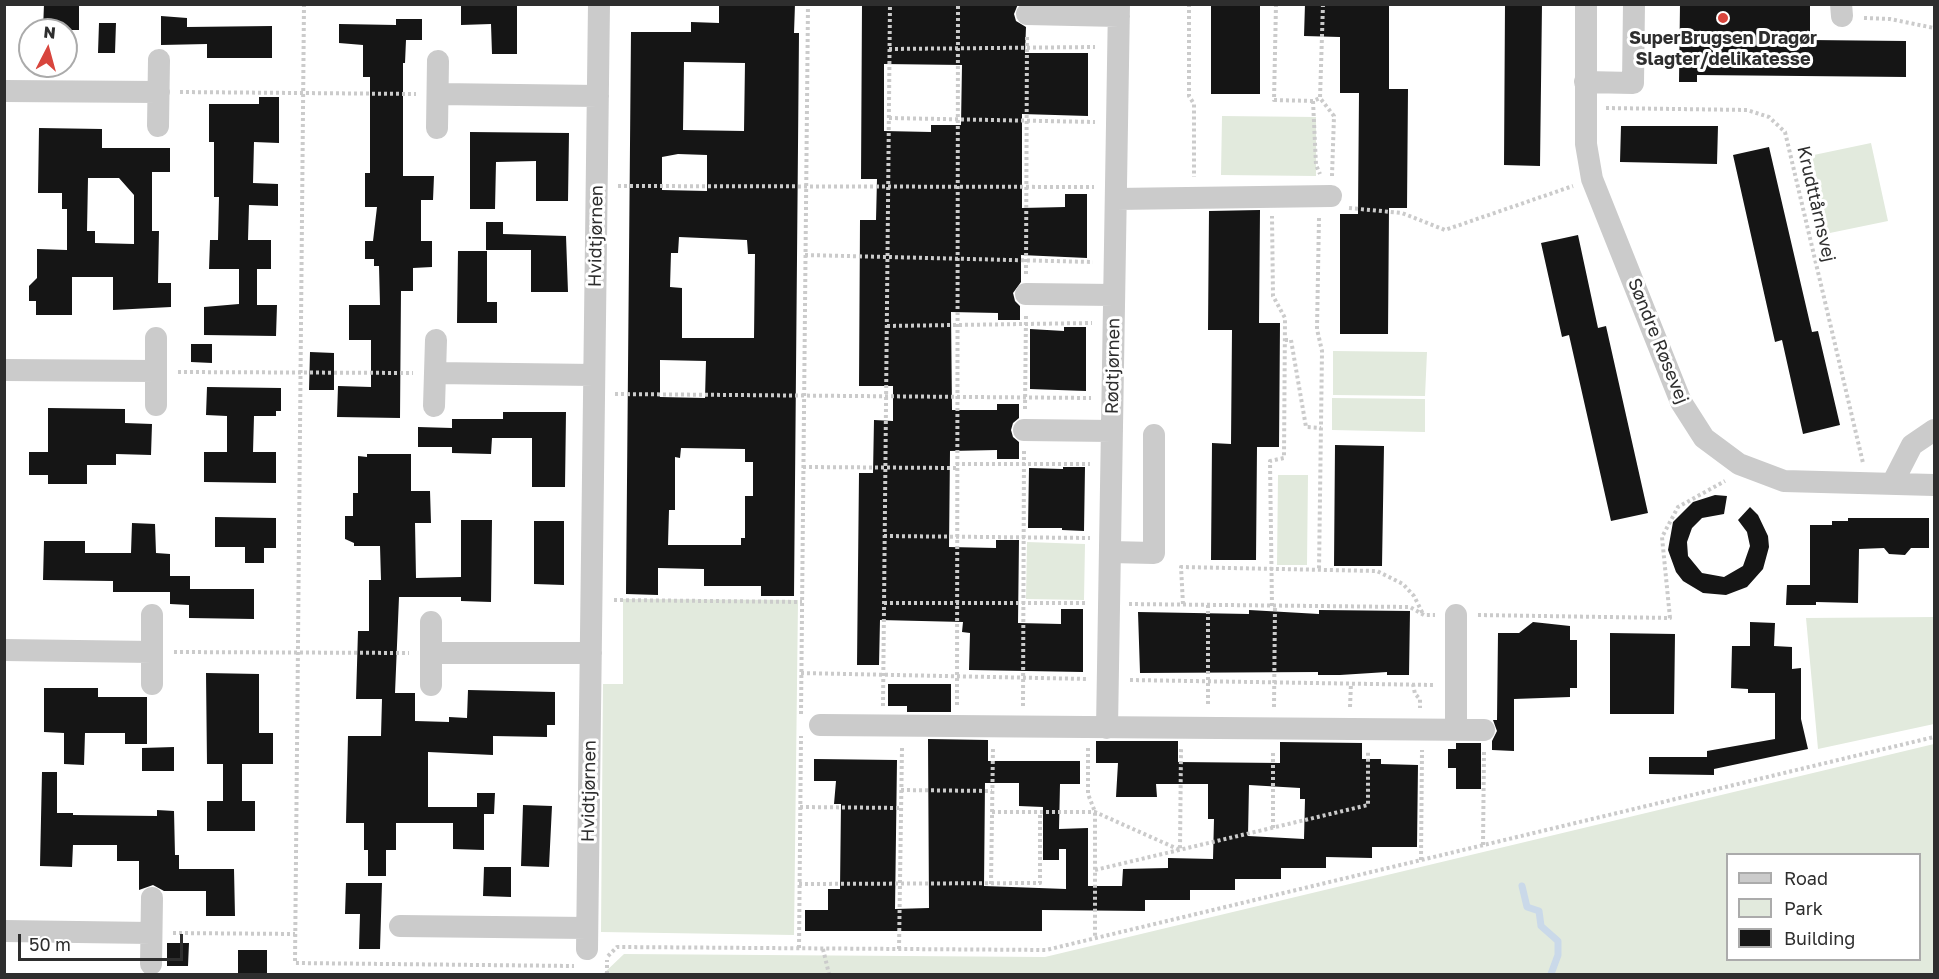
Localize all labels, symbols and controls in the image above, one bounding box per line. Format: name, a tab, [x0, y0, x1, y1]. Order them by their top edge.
marker: SuperBrugsen Dragør Slagter/delikatesse	[1716, 11, 1730, 25]
north arrow	[18, 18, 78, 78]
text: N	[43, 22, 57, 43]
place label: SuperBrugsen Dragør Slagter/delikatesse	[1629, 27, 1817, 70]
street label: Krudttårnsvej	[1792, 144, 1840, 264]
street label: Hvidtjørnen	[584, 185, 608, 287]
street label: Søndre Røsevej	[1623, 275, 1693, 407]
street label: Rødtjørnen	[1101, 318, 1125, 414]
street label: Hvidtjørnen	[577, 740, 601, 842]
legend	[1726, 853, 1921, 961]
text: Road	[1784, 867, 1828, 889]
text: Park	[1784, 897, 1823, 919]
scale bar	[21, 922, 186, 960]
text: Building	[1784, 927, 1855, 949]
text: 50 m	[29, 933, 71, 955]

